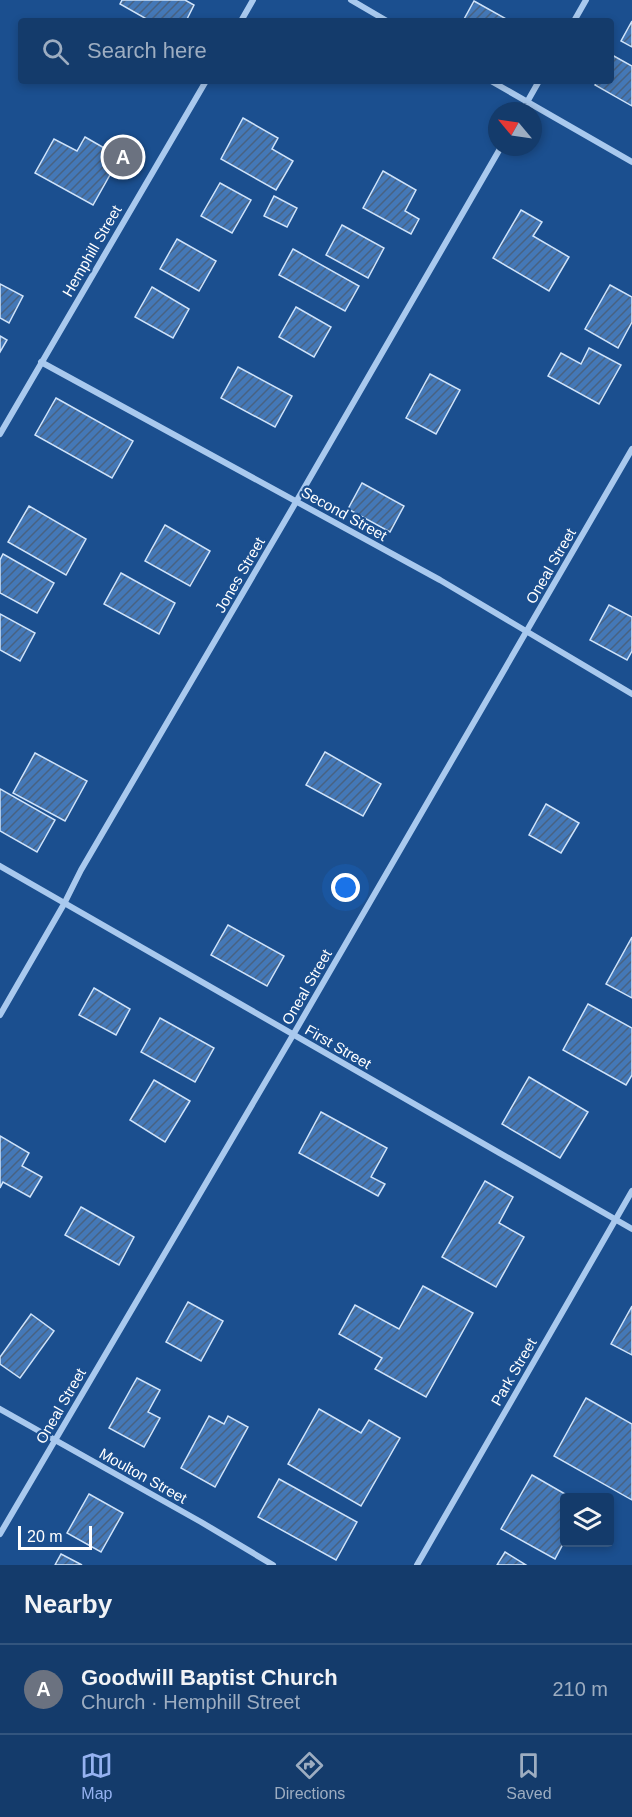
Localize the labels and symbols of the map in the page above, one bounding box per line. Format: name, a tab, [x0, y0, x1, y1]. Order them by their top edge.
north arrow	[488, 102, 542, 156]
pin: A	[104, 134, 142, 180]
street label: Hemphill Street	[59, 201, 125, 299]
street label: Second Street	[299, 483, 391, 544]
street label: Oneal Street	[522, 524, 579, 606]
street label: Jones Street	[211, 533, 268, 615]
your location	[331, 873, 360, 902]
street label: Oneal Street	[278, 945, 335, 1027]
street label: First Street	[302, 1021, 375, 1073]
street label: Park Street	[487, 1334, 540, 1408]
street label: Oneal Street	[32, 1364, 89, 1446]
street label: Moulton Street	[96, 1444, 191, 1507]
scale bar	[18, 1523, 92, 1550]

